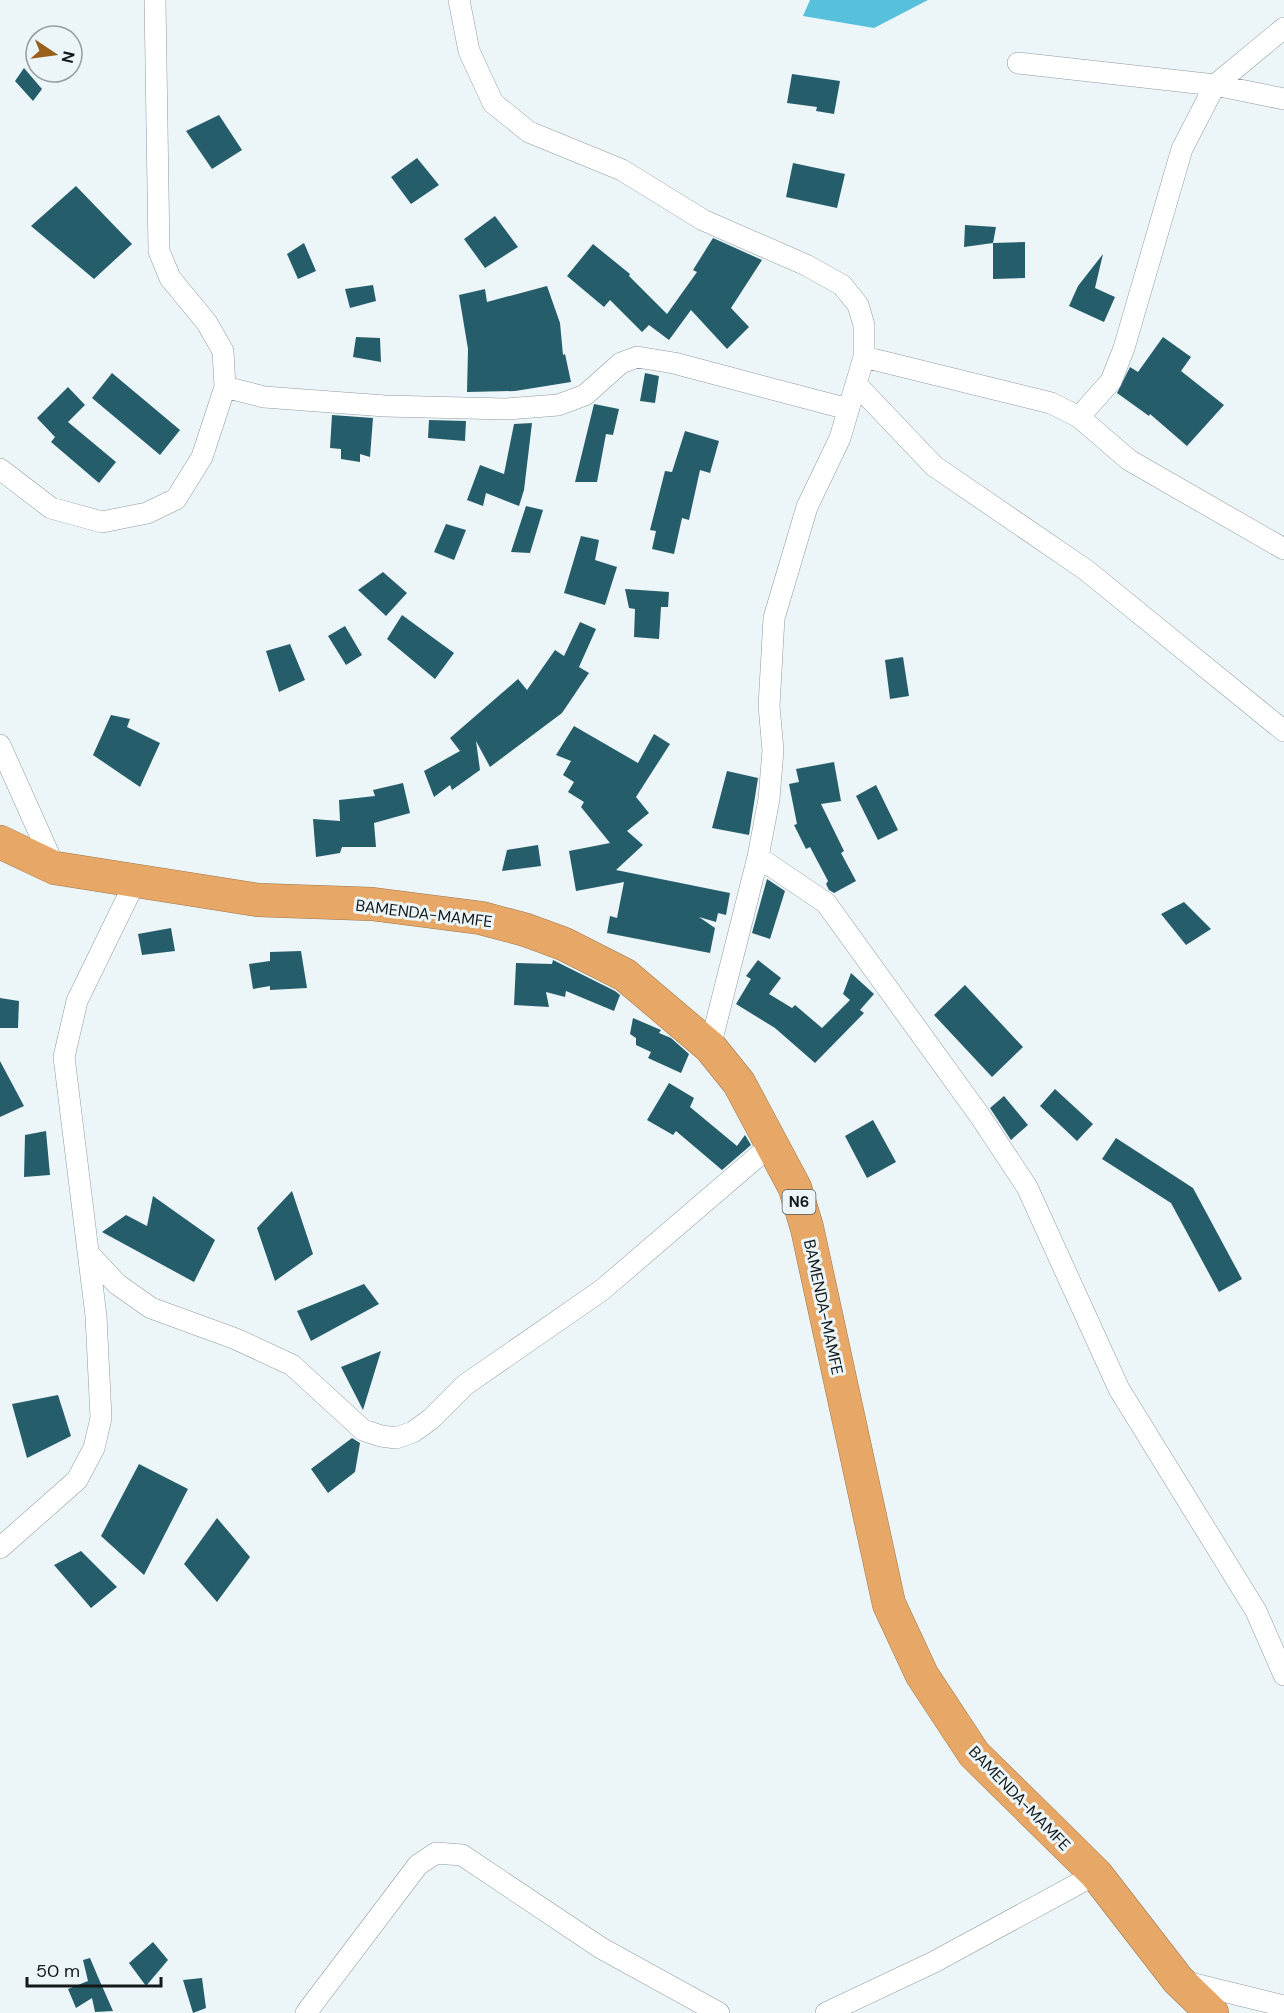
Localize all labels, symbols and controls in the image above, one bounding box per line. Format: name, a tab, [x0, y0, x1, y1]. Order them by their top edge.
north arrow	[24, 24, 84, 84]
text: N	[57, 49, 80, 65]
street label: BAMENDA-MAMFE	[354, 895, 494, 932]
road number: N6	[782, 1190, 816, 1214]
street label: BAMENDA-MAMFE	[799, 1238, 848, 1377]
street label: BAMENDA-MAMFE	[964, 1741, 1075, 1855]
scale bar	[27, 1950, 160, 1988]
text: 50 m	[36, 1959, 80, 1983]

